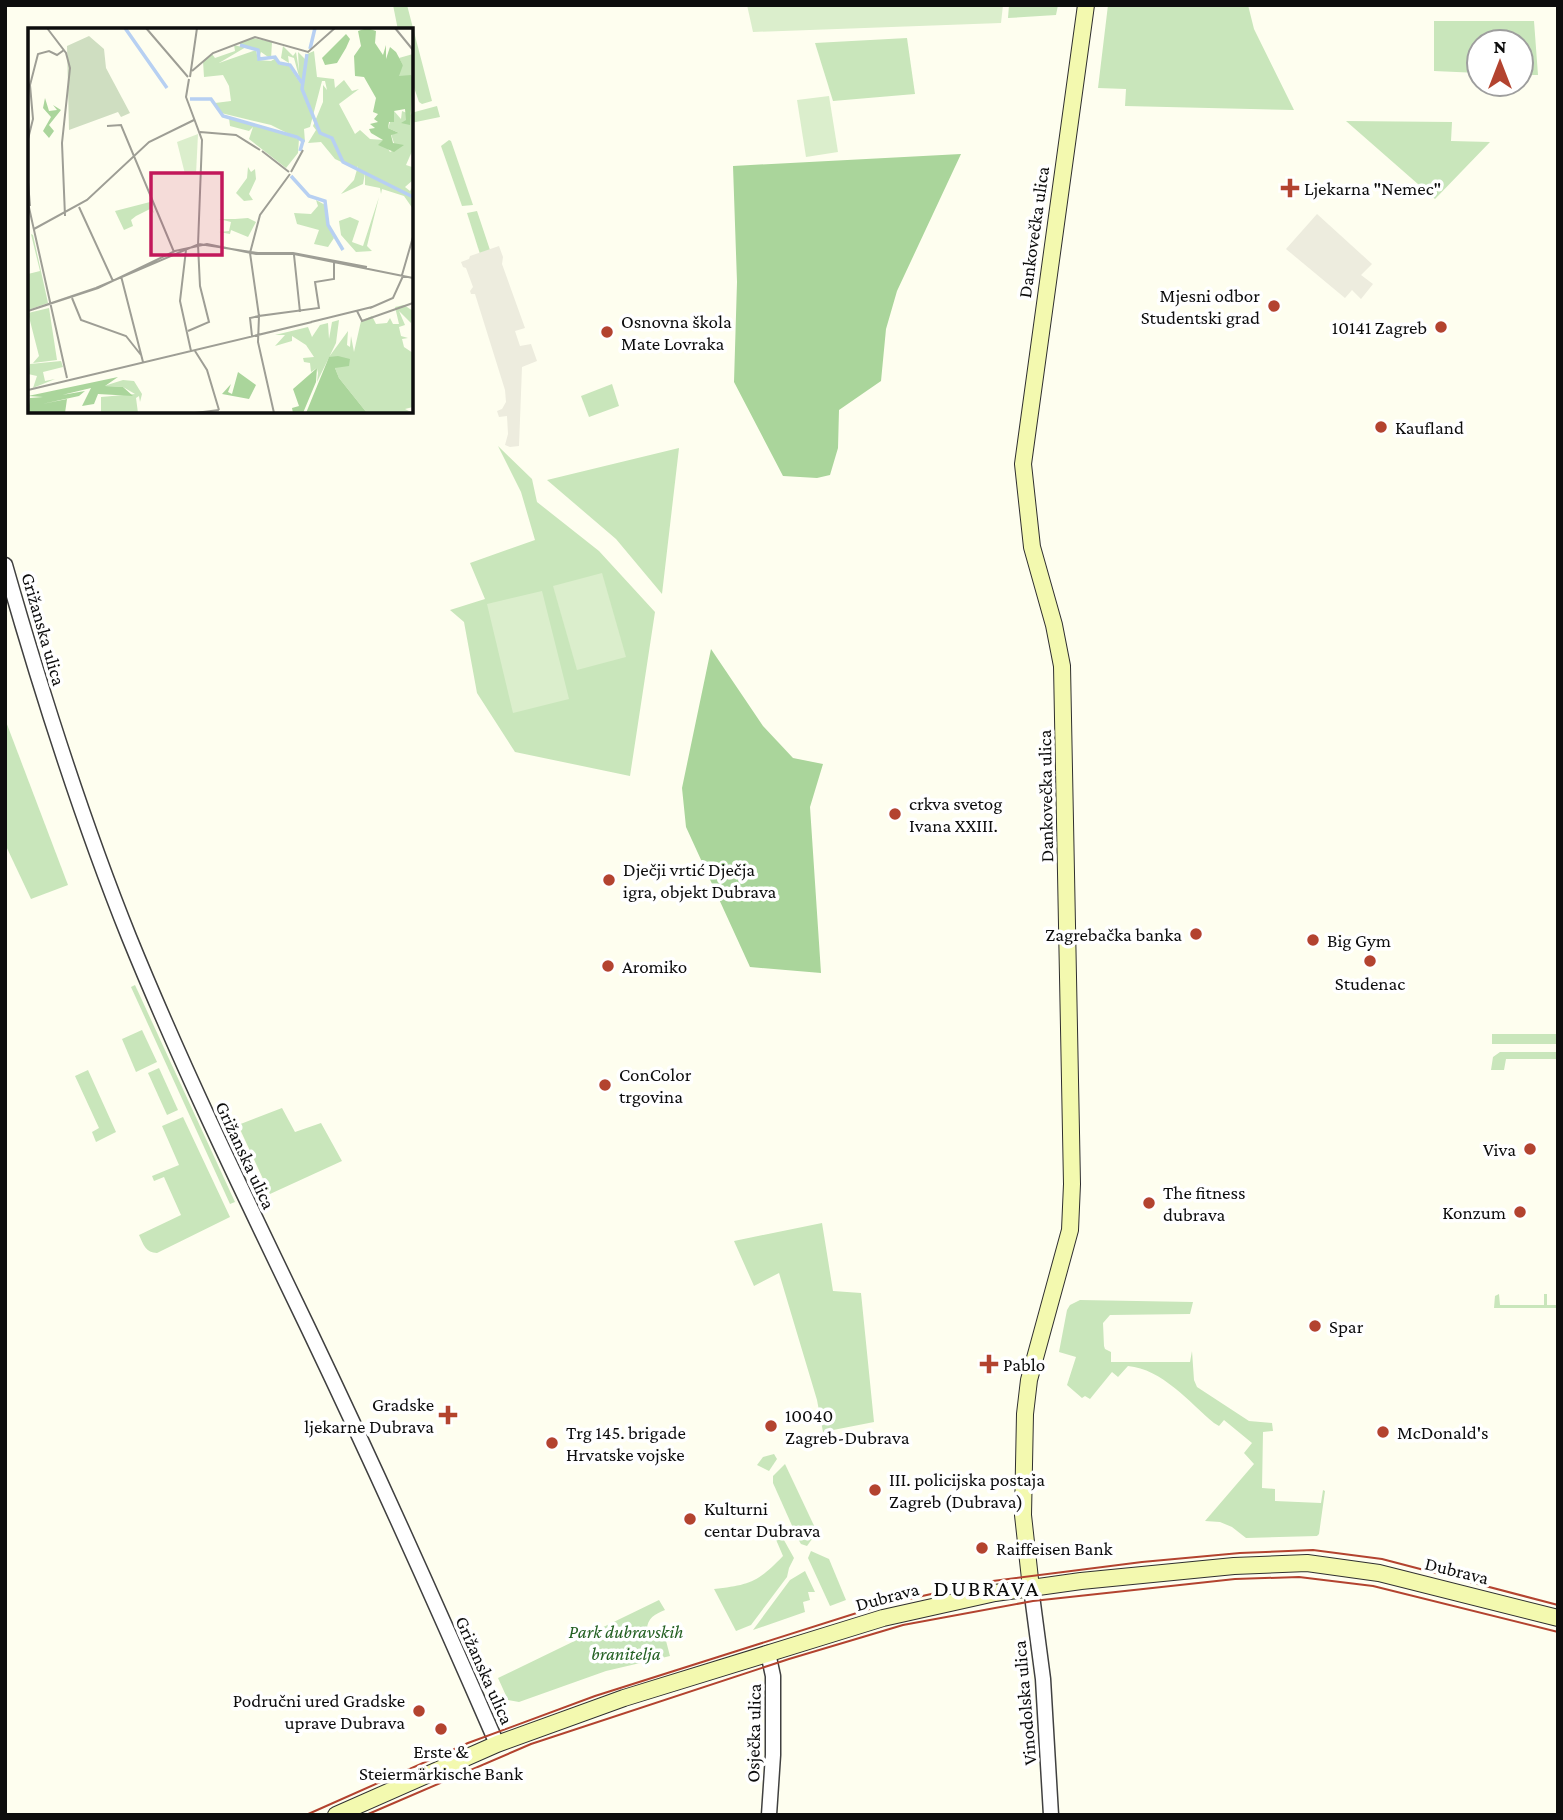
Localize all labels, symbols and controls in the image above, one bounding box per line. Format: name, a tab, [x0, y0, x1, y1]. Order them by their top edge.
inset map	[28, 28, 413, 413]
north arrow	[1465, 28, 1535, 98]
text: N	[1494, 36, 1507, 57]
street label: Dankovečka ulica	[1014, 165, 1053, 299]
place label: Ljekarna "Nemec"	[1304, 178, 1441, 200]
marker: Ljekarna "Nemec"	[1282, 180, 1298, 196]
place label: Mjesni odbor Studentski grad	[1141, 285, 1260, 328]
marker: Mjesni odbor Studentski grad	[1266, 298, 1282, 314]
place label: Osnovna škola Mate Lovraka	[621, 311, 732, 354]
place label: 10141 Zagreb	[1332, 317, 1427, 338]
marker: 10141 Zagreb	[1433, 319, 1449, 335]
marker: Osnovna škola Mate Lovraka	[599, 324, 615, 340]
place label: Kaufland	[1395, 417, 1464, 438]
marker: Kaufland	[1373, 419, 1389, 435]
street label: Grižanska ulica	[17, 570, 70, 688]
street label: Dankovečka ulica	[1034, 729, 1057, 863]
place label: crkva svetog Ivana XXIII.	[909, 793, 1002, 836]
marker: crkva svetog Ivana XXIII.	[887, 806, 903, 822]
place label: Dječji vrtić Dječja igra, objekt Dubrava	[623, 859, 777, 903]
marker: Dječji vrtić Dječja igra, objekt Dubrava	[601, 872, 617, 888]
place label: Zagrebačka banka	[1045, 924, 1182, 945]
marker: Zagrebačka banka	[1188, 926, 1204, 942]
place label: Big Gym	[1327, 930, 1391, 951]
marker: Big Gym	[1305, 932, 1321, 948]
marker: Studenac	[1362, 953, 1378, 969]
place label: Aromiko	[622, 956, 687, 977]
marker: Aromiko	[600, 958, 616, 974]
place label: Studenac	[1335, 973, 1405, 994]
place label: ConColor trgovina	[619, 1064, 692, 1107]
marker: ConColor trgovina	[597, 1077, 613, 1093]
street label: Grižanska ulica	[211, 1098, 280, 1213]
place label: Viva	[1483, 1139, 1516, 1160]
marker: Viva	[1522, 1141, 1538, 1157]
place label: The fitness dubrava	[1163, 1182, 1245, 1225]
marker: The fitness dubrava	[1141, 1195, 1157, 1211]
place label: Konzum	[1442, 1202, 1506, 1223]
marker: Konzum	[1512, 1204, 1528, 1220]
place label: Spar	[1329, 1316, 1364, 1337]
marker: Spar	[1307, 1318, 1323, 1334]
place label: Pablo	[1003, 1354, 1045, 1375]
marker: Pablo	[981, 1356, 997, 1372]
place label: Gradske ljekarne Dubrava	[304, 1394, 434, 1438]
place label: 10040 Zagreb-Dubrava	[785, 1405, 910, 1448]
marker: Gradske ljekarne Dubrava	[440, 1407, 456, 1423]
marker: 10040 Zagreb-Dubrava	[763, 1418, 779, 1434]
place label: Trg 145. brigade Hrvatske vojske	[566, 1422, 686, 1466]
place label: McDonald's	[1397, 1422, 1489, 1443]
marker: McDonald's	[1375, 1424, 1391, 1440]
marker: Trg 145. brigade Hrvatske vojske	[544, 1435, 560, 1451]
place label: III. policijska postaja Zagreb (Dubrava)	[889, 1469, 1045, 1513]
marker: III. policijska postaja Zagreb (Dubrava)	[867, 1482, 883, 1498]
place label: Kulturni centar Dubrava	[704, 1498, 821, 1541]
marker: Kulturni centar Dubrava	[682, 1511, 698, 1527]
place label: Raiffeisen Bank	[996, 1538, 1114, 1559]
marker: Raiffeisen Bank	[974, 1540, 990, 1556]
street label: Dubrava	[1423, 1552, 1491, 1589]
district label: DUBRAVA	[934, 1575, 1040, 1601]
street label: Dubrava	[853, 1578, 921, 1615]
street label: Grižanska ulica	[451, 1613, 518, 1728]
park label: Park dubravskih branitelja	[569, 1621, 683, 1665]
street label: Vinodolska ulica	[1009, 1640, 1040, 1766]
street label: Osječka ulica	[742, 1683, 766, 1783]
place label: Područni ured Gradske uprave Dubrava	[233, 1690, 405, 1733]
marker: Područni ured Gradske uprave Dubrava	[411, 1703, 427, 1719]
marker: Erste & Steiermärkische Bank	[433, 1721, 449, 1737]
place label: Erste & Steiermärkische Bank	[359, 1741, 524, 1784]

